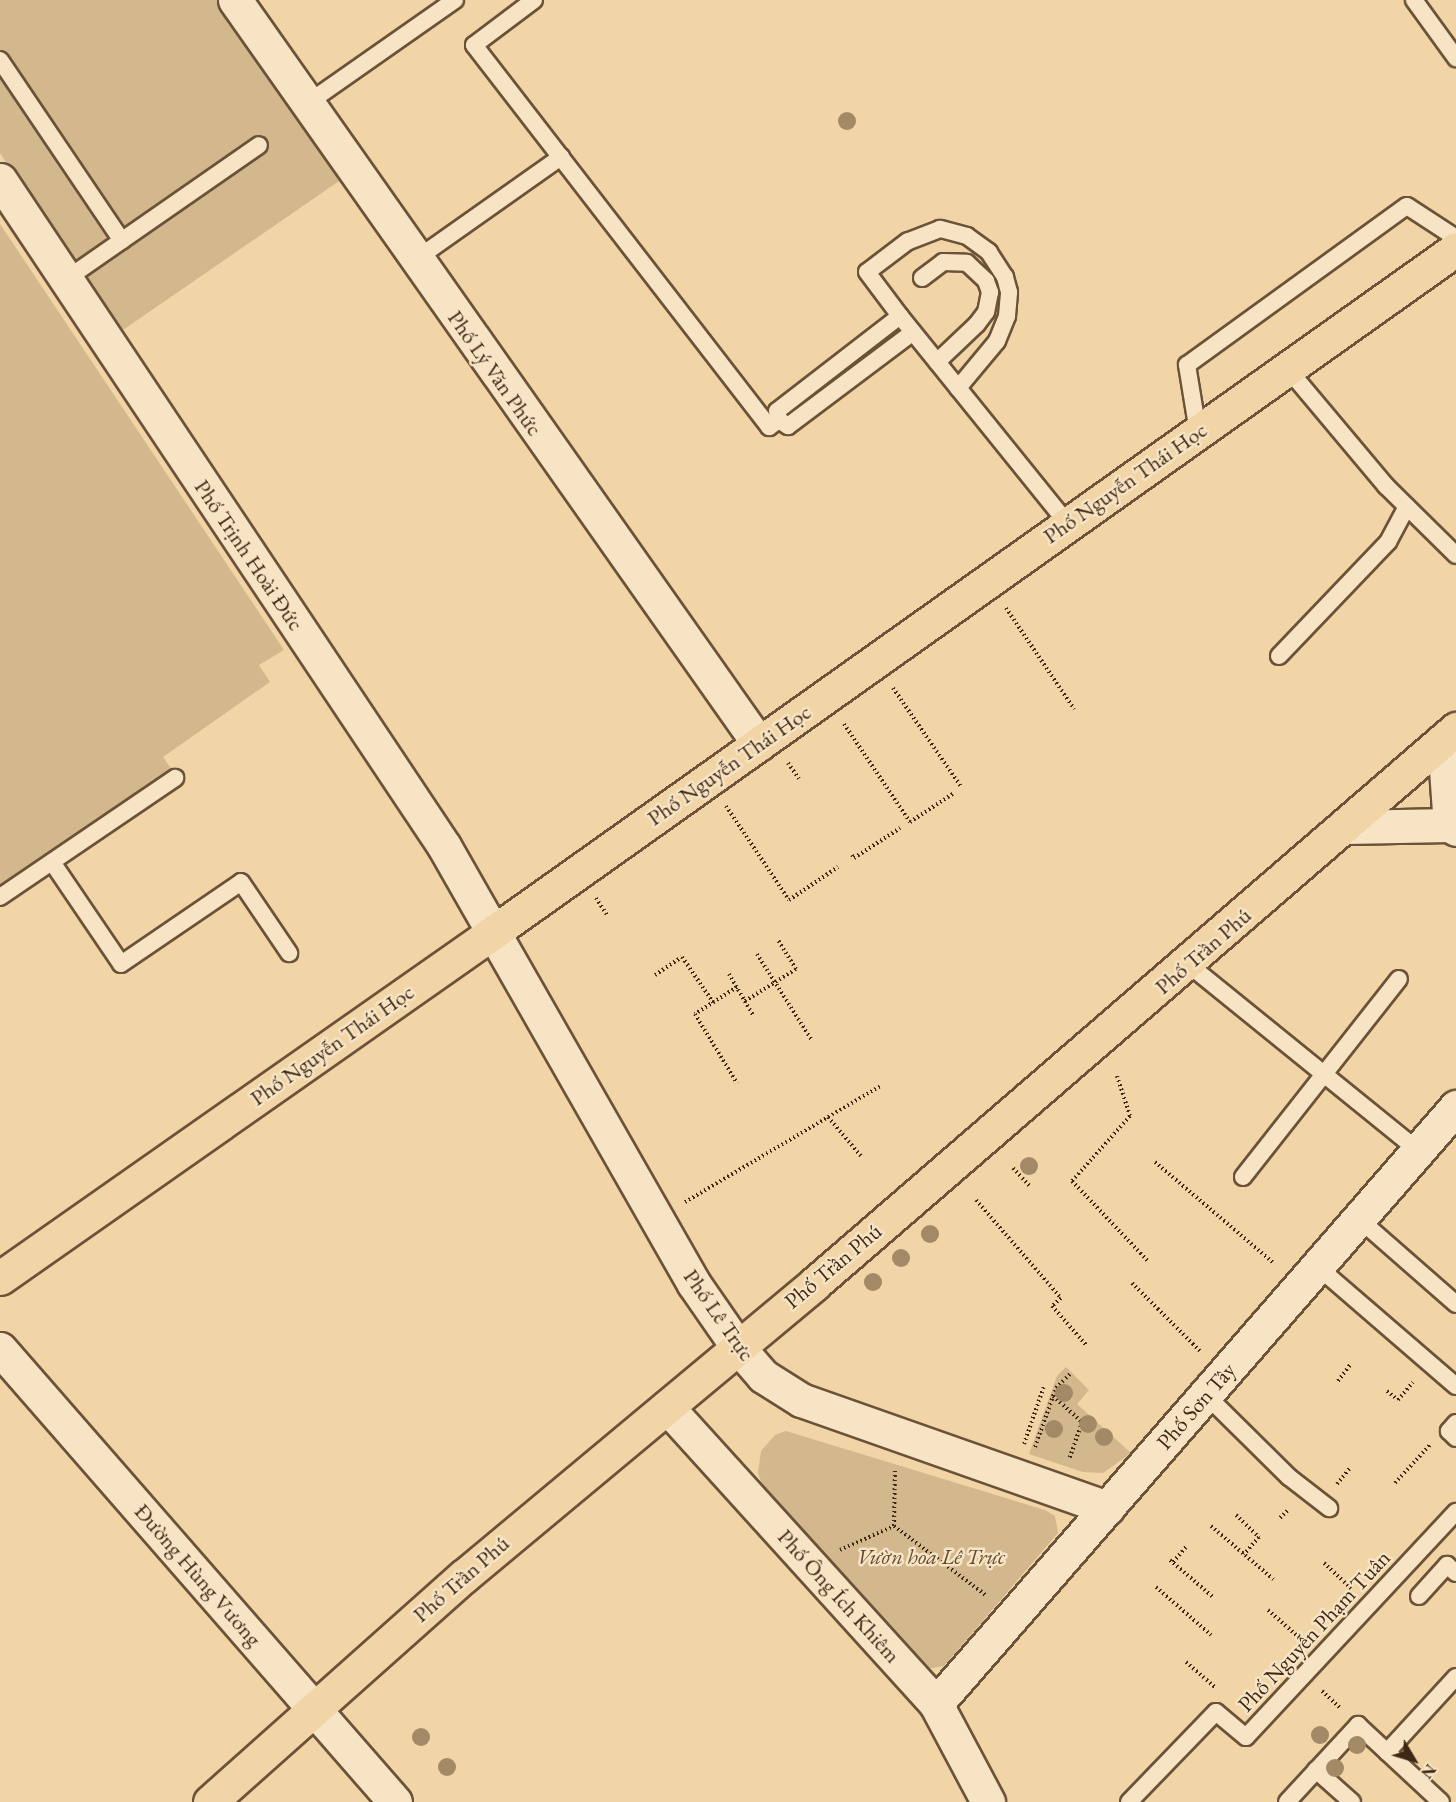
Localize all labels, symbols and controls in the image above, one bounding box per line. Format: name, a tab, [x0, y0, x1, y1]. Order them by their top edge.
street label: Phố Lý Văn Phức	[442, 305, 548, 441]
street label: Phố Nguyễn Thái Học	[1038, 417, 1212, 549]
street label: Phố Trịnh Hoài Đức	[189, 475, 309, 635]
street label: Phố Nguyễn Thái Học	[642, 699, 816, 831]
street label: Phố Trần Phú	[1150, 902, 1256, 1000]
street label: Phố Nguyễn Thái Học	[245, 979, 419, 1111]
street label: Phố Trần Phú	[779, 1218, 887, 1314]
street label: Phố Lê Trực	[678, 1264, 760, 1366]
street label: Phố Sơn Tây	[1151, 1357, 1241, 1455]
street label: Đường Hùng Vương	[129, 1498, 267, 1652]
street label: Phố Ông Ích Khiêm	[772, 1524, 906, 1668]
street label: Phố Trần Phú	[408, 1530, 514, 1628]
park label: Vườn hoa Lê Trực	[857, 1544, 1005, 1570]
street label: Phố Nguyễn Phạm Tuân	[1232, 1545, 1396, 1717]
north arrow	[1384, 1730, 1444, 1790]
text: N	[1416, 1760, 1441, 1783]

